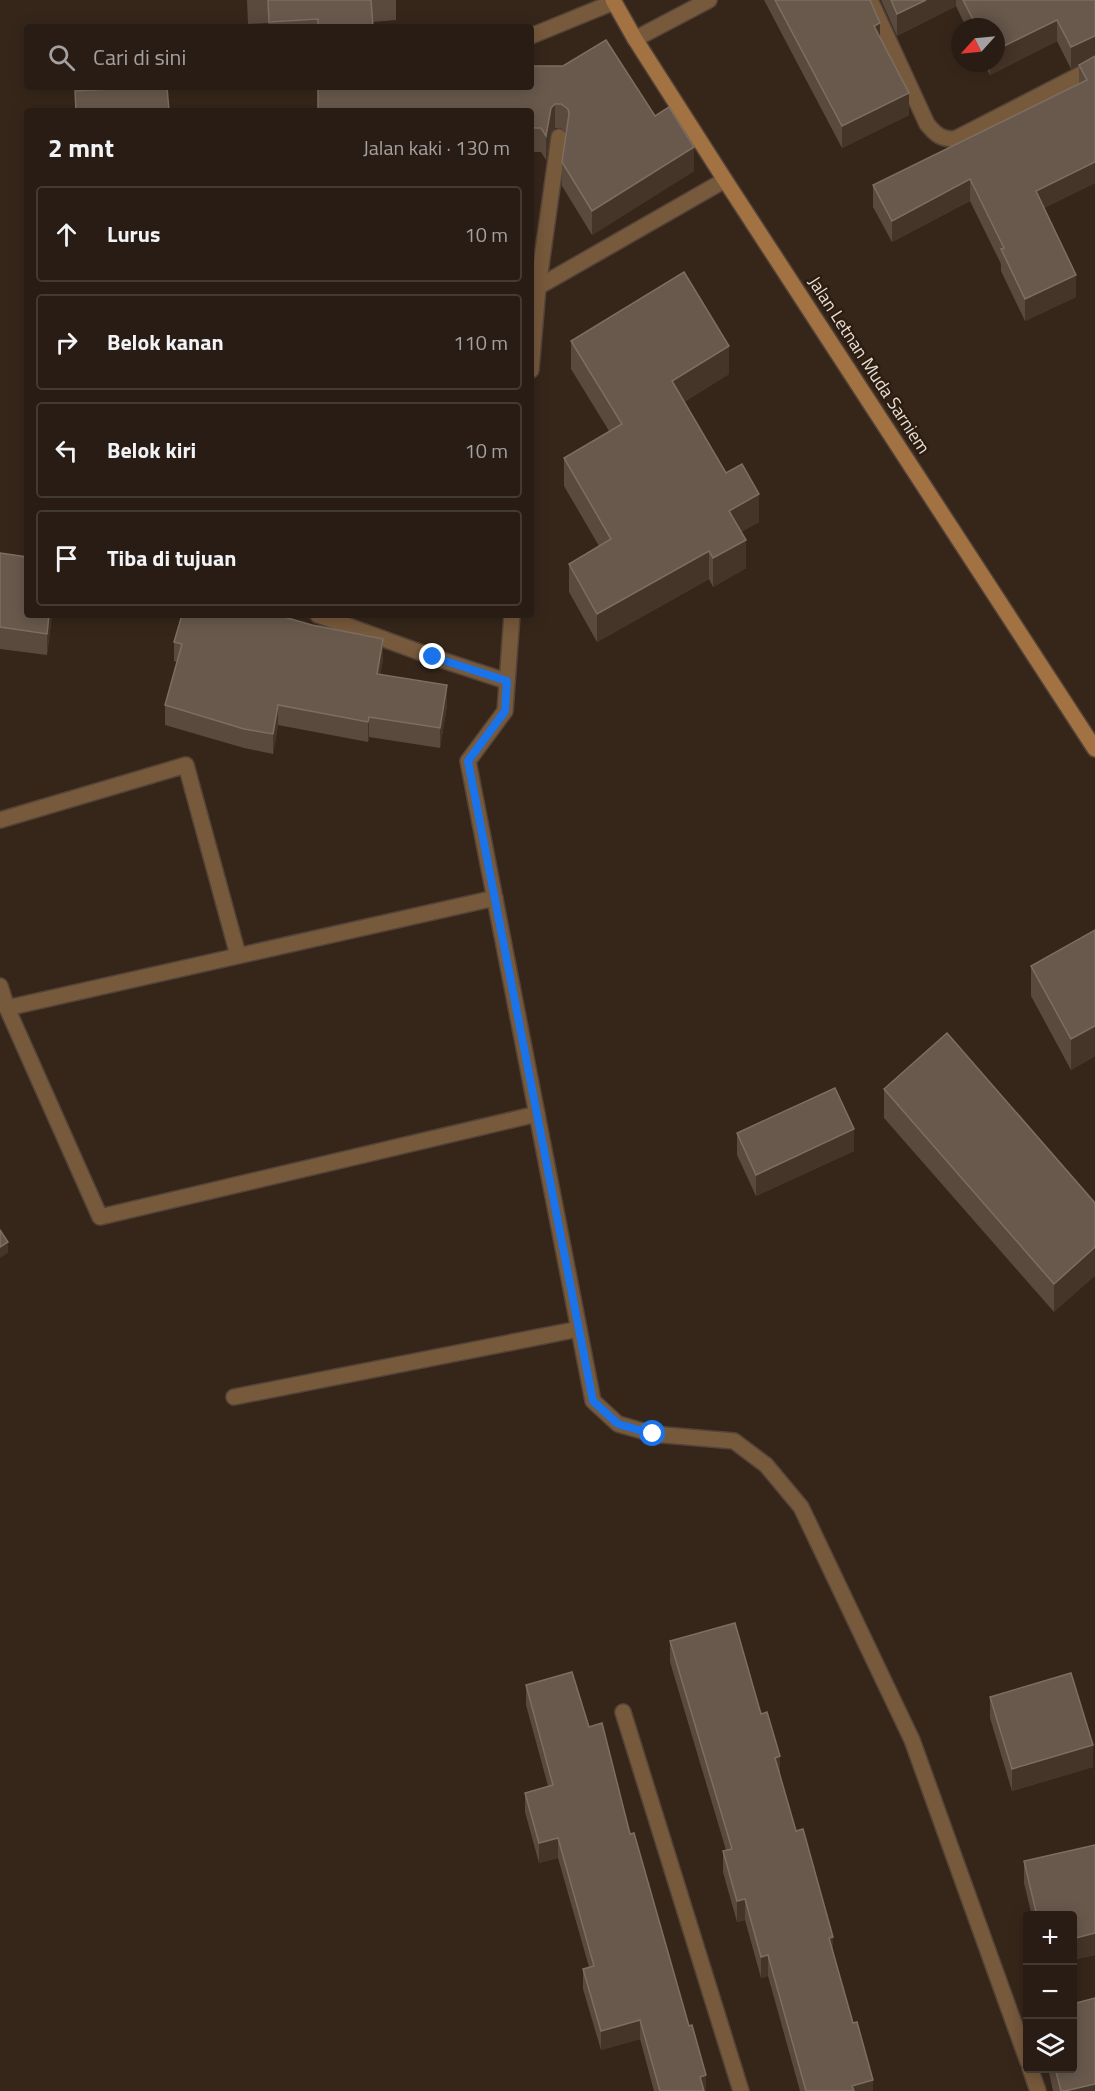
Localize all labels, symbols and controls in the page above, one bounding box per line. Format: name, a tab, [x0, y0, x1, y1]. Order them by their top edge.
north arrow	[951, 18, 1005, 72]
search box	[24, 24, 534, 90]
text: Cari di sini	[93, 40, 186, 74]
icon: search	[45, 41, 78, 74]
text: 2 mnt	[48, 128, 114, 167]
text: Jalan kaki · 130 m	[363, 132, 510, 163]
text: Lurus	[107, 217, 160, 251]
icon: ahead	[50, 218, 83, 251]
text: 10 m	[464, 219, 508, 250]
street label: Jalan Letnan Muda Sarniem	[802, 271, 937, 459]
text: Belok kanan	[107, 325, 224, 359]
icon: right	[50, 326, 83, 359]
text: 110 m	[453, 327, 508, 358]
text: Belok kiri	[107, 433, 196, 467]
icon: left	[50, 434, 83, 467]
text: 10 m	[464, 435, 508, 466]
text: Tiba di tujuan	[107, 541, 236, 575]
icon: arrive	[50, 542, 83, 575]
route end	[419, 643, 445, 669]
route start	[639, 1420, 665, 1446]
map controls	[1023, 1911, 1077, 2073]
button: +	[1023, 1911, 1077, 1965]
button: −	[1023, 1965, 1077, 2019]
button: layers	[1023, 2019, 1077, 2073]

